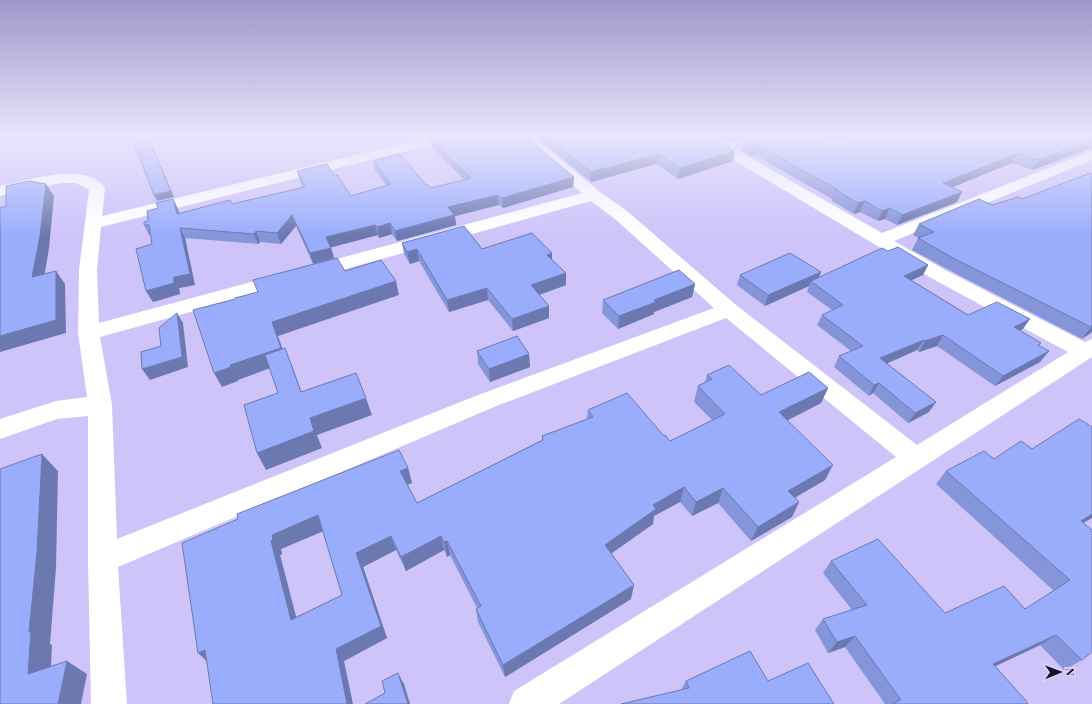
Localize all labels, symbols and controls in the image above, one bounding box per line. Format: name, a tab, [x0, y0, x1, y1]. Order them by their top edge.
north arrow	[1040, 652, 1080, 692]
text: N	[1063, 668, 1078, 676]

